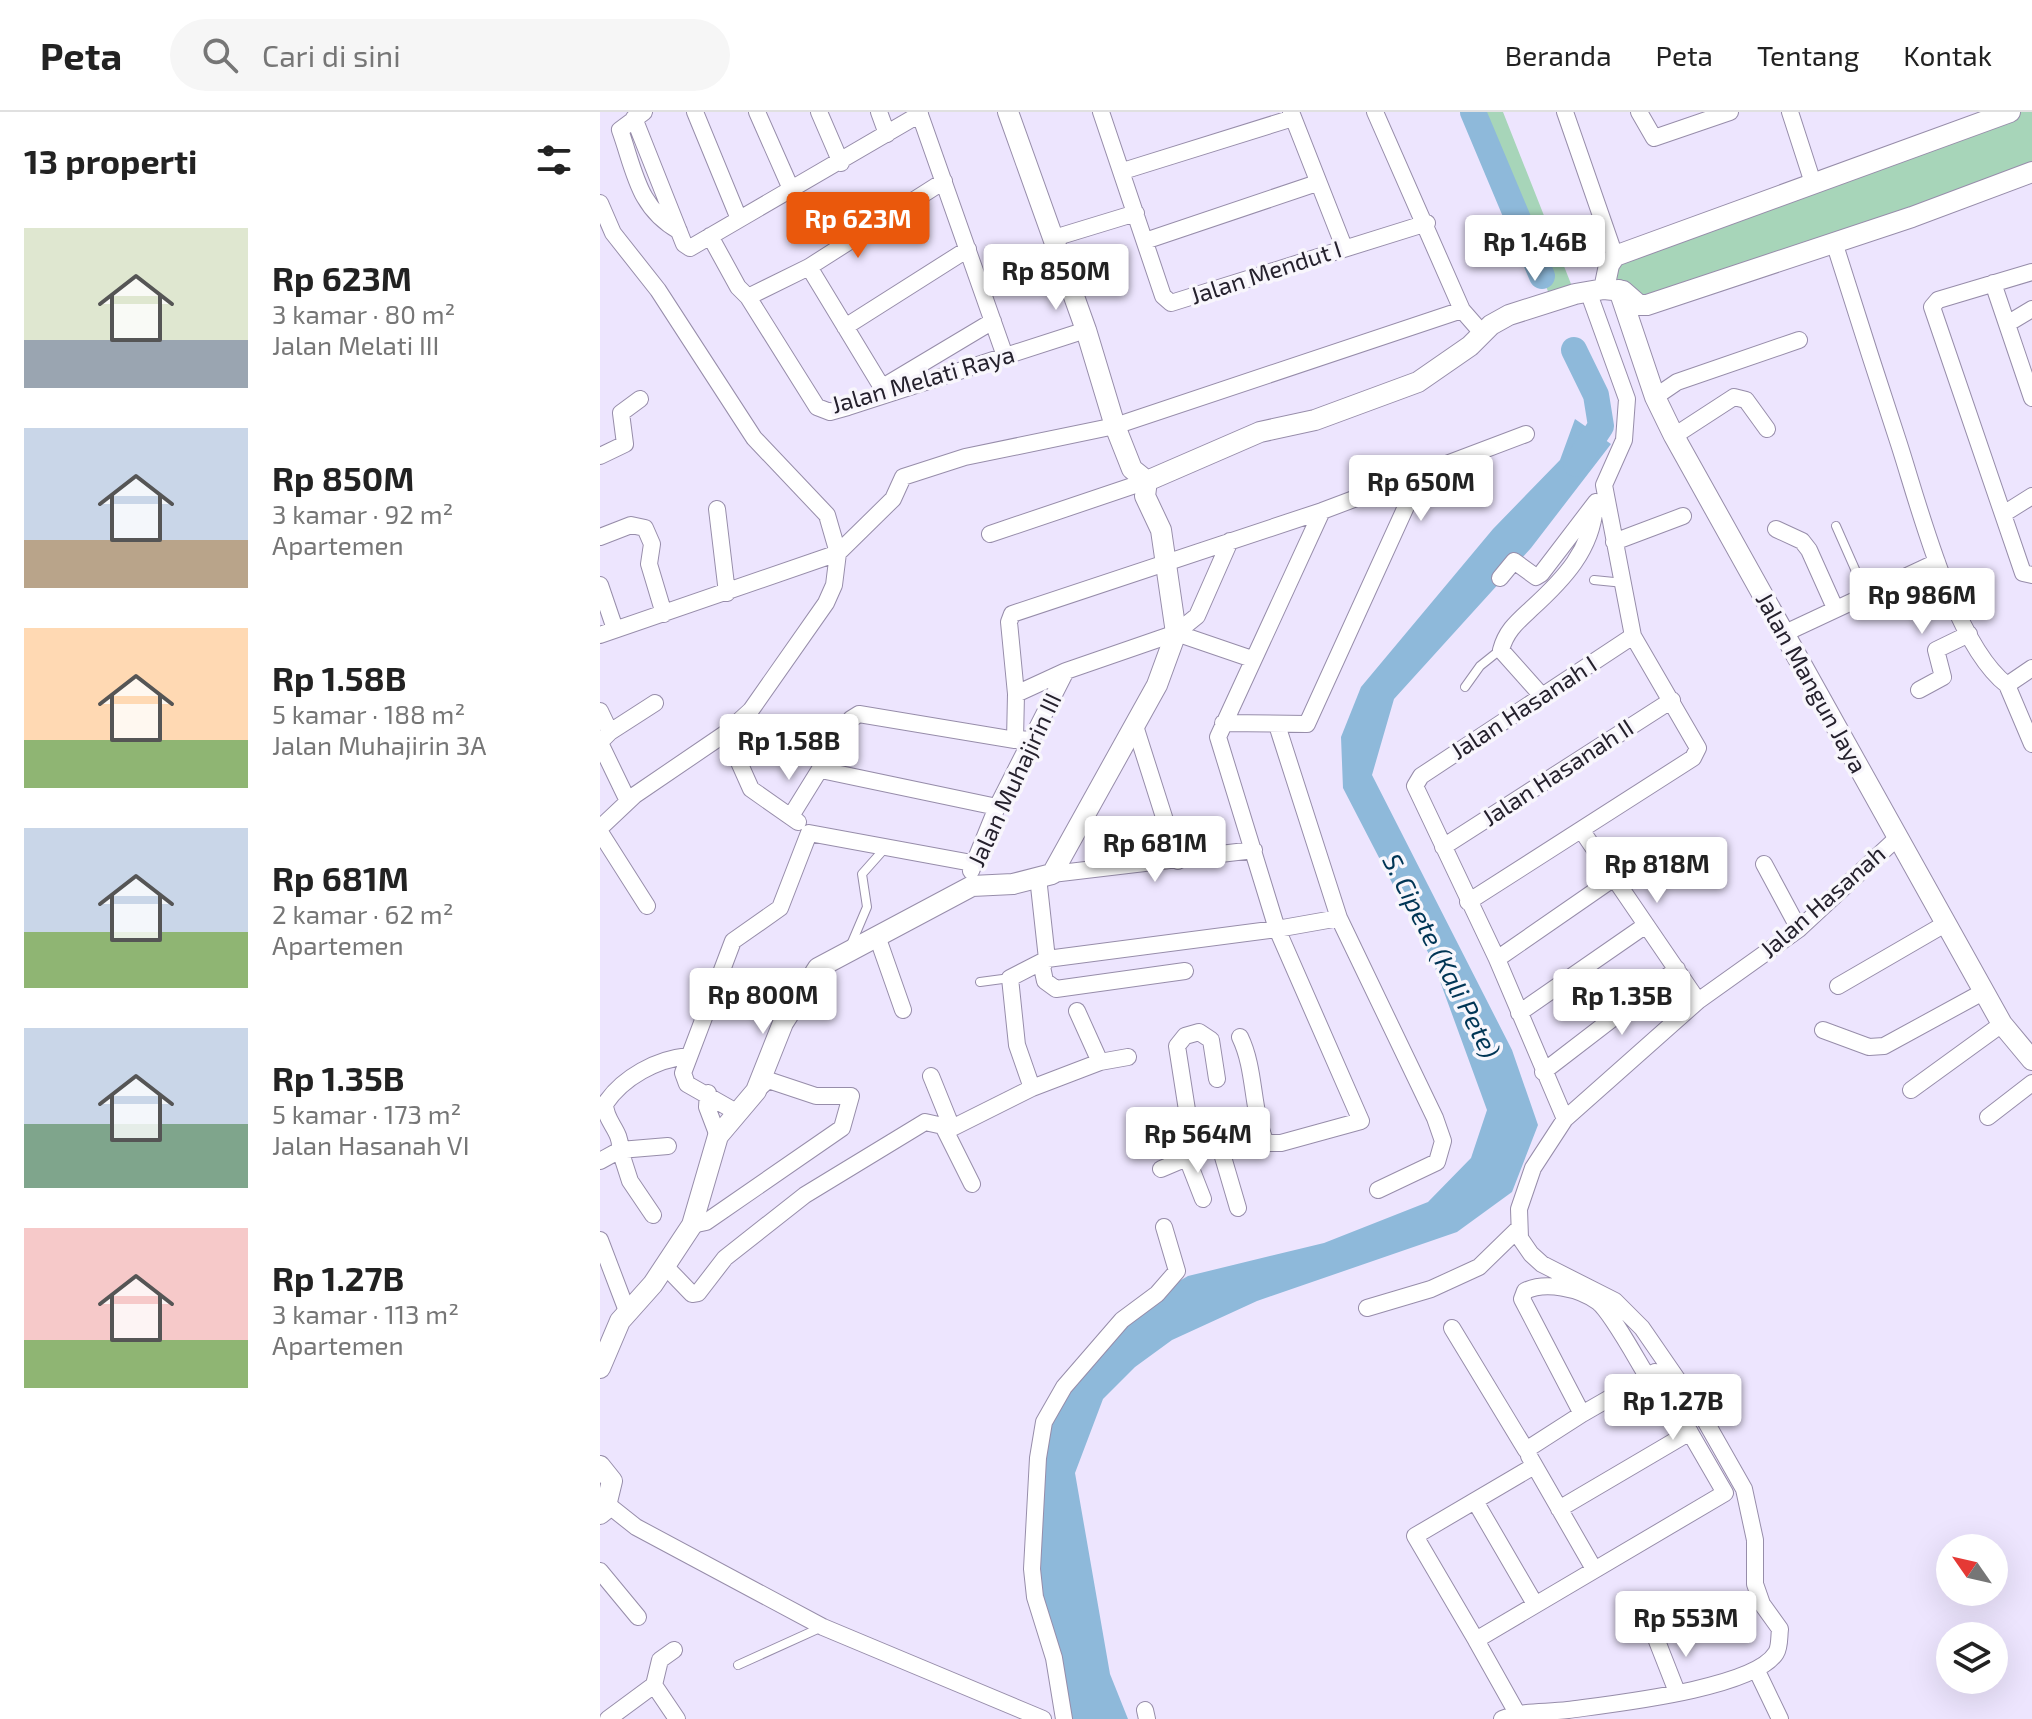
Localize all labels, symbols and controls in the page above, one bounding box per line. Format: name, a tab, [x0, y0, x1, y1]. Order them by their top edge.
search box	[170, 19, 730, 91]
text: Peta	[40, 32, 122, 78]
icon: search	[198, 33, 242, 77]
text: Cari di sini	[262, 37, 401, 73]
text: Beranda	[1505, 38, 1612, 72]
text: Peta	[1656, 38, 1713, 72]
text: Tentang	[1757, 38, 1859, 72]
text: Kontak	[1903, 38, 1992, 72]
icon: filters	[532, 138, 576, 182]
text: 13 properti	[24, 140, 197, 181]
pin: Rp 623M	[784, 192, 932, 260]
text: Rp 623M	[804, 202, 912, 233]
pin: Rp 1.46B	[1452, 215, 1618, 283]
text: Rp 1.46B	[1483, 225, 1587, 256]
street label: Jalan Mendut I	[1186, 234, 1345, 310]
pin: Rp 850M	[982, 244, 1130, 312]
text: Rp 850M	[1002, 254, 1110, 285]
text: Rp 623M	[272, 257, 412, 298]
icon: home	[88, 260, 184, 356]
text: 3 kamar · 80 m²	[272, 298, 455, 329]
text: Jalan Melati III	[272, 329, 439, 360]
street label: Jalan Melati Raya	[828, 339, 1018, 419]
pin: Rp 650M	[1347, 455, 1495, 523]
text: Rp 850M	[272, 457, 414, 498]
icon: home	[88, 460, 184, 556]
text: Rp 650M	[1367, 465, 1475, 496]
text: 3 kamar · 92 m²	[272, 498, 453, 529]
text: Apartemen	[272, 529, 404, 560]
pin: Rp 986M	[1848, 568, 1996, 636]
text: Rp 986M	[1868, 578, 1976, 609]
street label: Jalan Mangun Jaya	[1751, 587, 1874, 778]
street label: Jalan Hasanah I	[1445, 649, 1602, 765]
text: Rp 1.58B	[272, 657, 406, 698]
icon: home	[88, 660, 184, 756]
street label: Jalan Muhajirin III	[961, 688, 1067, 871]
text: 5 kamar · 188 m²	[272, 698, 465, 729]
street label: Jalan Hasanah II	[1476, 712, 1638, 831]
pin: Rp 1.58B	[706, 714, 872, 782]
text: Rp 1.58B	[738, 724, 840, 755]
text: Jalan Muhajirin 3A	[272, 729, 486, 760]
pin: Rp 681M	[1081, 816, 1229, 884]
text: Rp 681M	[1103, 826, 1207, 857]
pin: Rp 818M	[1583, 837, 1731, 905]
street label: Jalan Hasanah	[1753, 839, 1891, 963]
text: Rp 818M	[1604, 847, 1710, 878]
water label: S. Cipete (Kali Pete)	[1377, 848, 1507, 1063]
text: Rp 681M	[272, 857, 409, 898]
icon: home	[88, 860, 184, 956]
text: 2 kamar · 62 m²	[272, 898, 453, 929]
text: Apartemen	[272, 929, 404, 960]
pin: Rp 800M	[689, 968, 837, 1036]
pin: Rp 1.35B	[1539, 969, 1705, 1037]
text: Rp 800M	[708, 978, 818, 1009]
text: Rp 1.35B	[1571, 979, 1673, 1010]
text: Rp 1.35B	[272, 1057, 405, 1098]
icon: home	[88, 1060, 184, 1156]
text: 5 kamar · 173 m²	[272, 1098, 461, 1129]
pin: Rp 564M	[1124, 1107, 1272, 1175]
text: Rp 564M	[1144, 1117, 1252, 1148]
text: Jalan Hasanah VI	[272, 1129, 469, 1160]
text: Rp 1.27B	[272, 1257, 404, 1298]
icon: home	[88, 1260, 184, 1356]
text: 3 kamar · 113 m²	[272, 1298, 459, 1329]
text: Apartemen	[272, 1329, 404, 1360]
pin: Rp 1.27B	[1590, 1374, 1756, 1442]
text: Rp 1.27B	[1622, 1384, 1724, 1415]
north arrow	[1936, 1534, 2008, 1606]
map controls	[1936, 1534, 2008, 1694]
pin: Rp 553M	[1612, 1591, 1760, 1659]
text: Rp 553M	[1633, 1601, 1739, 1632]
button: layers	[1936, 1622, 2008, 1694]

